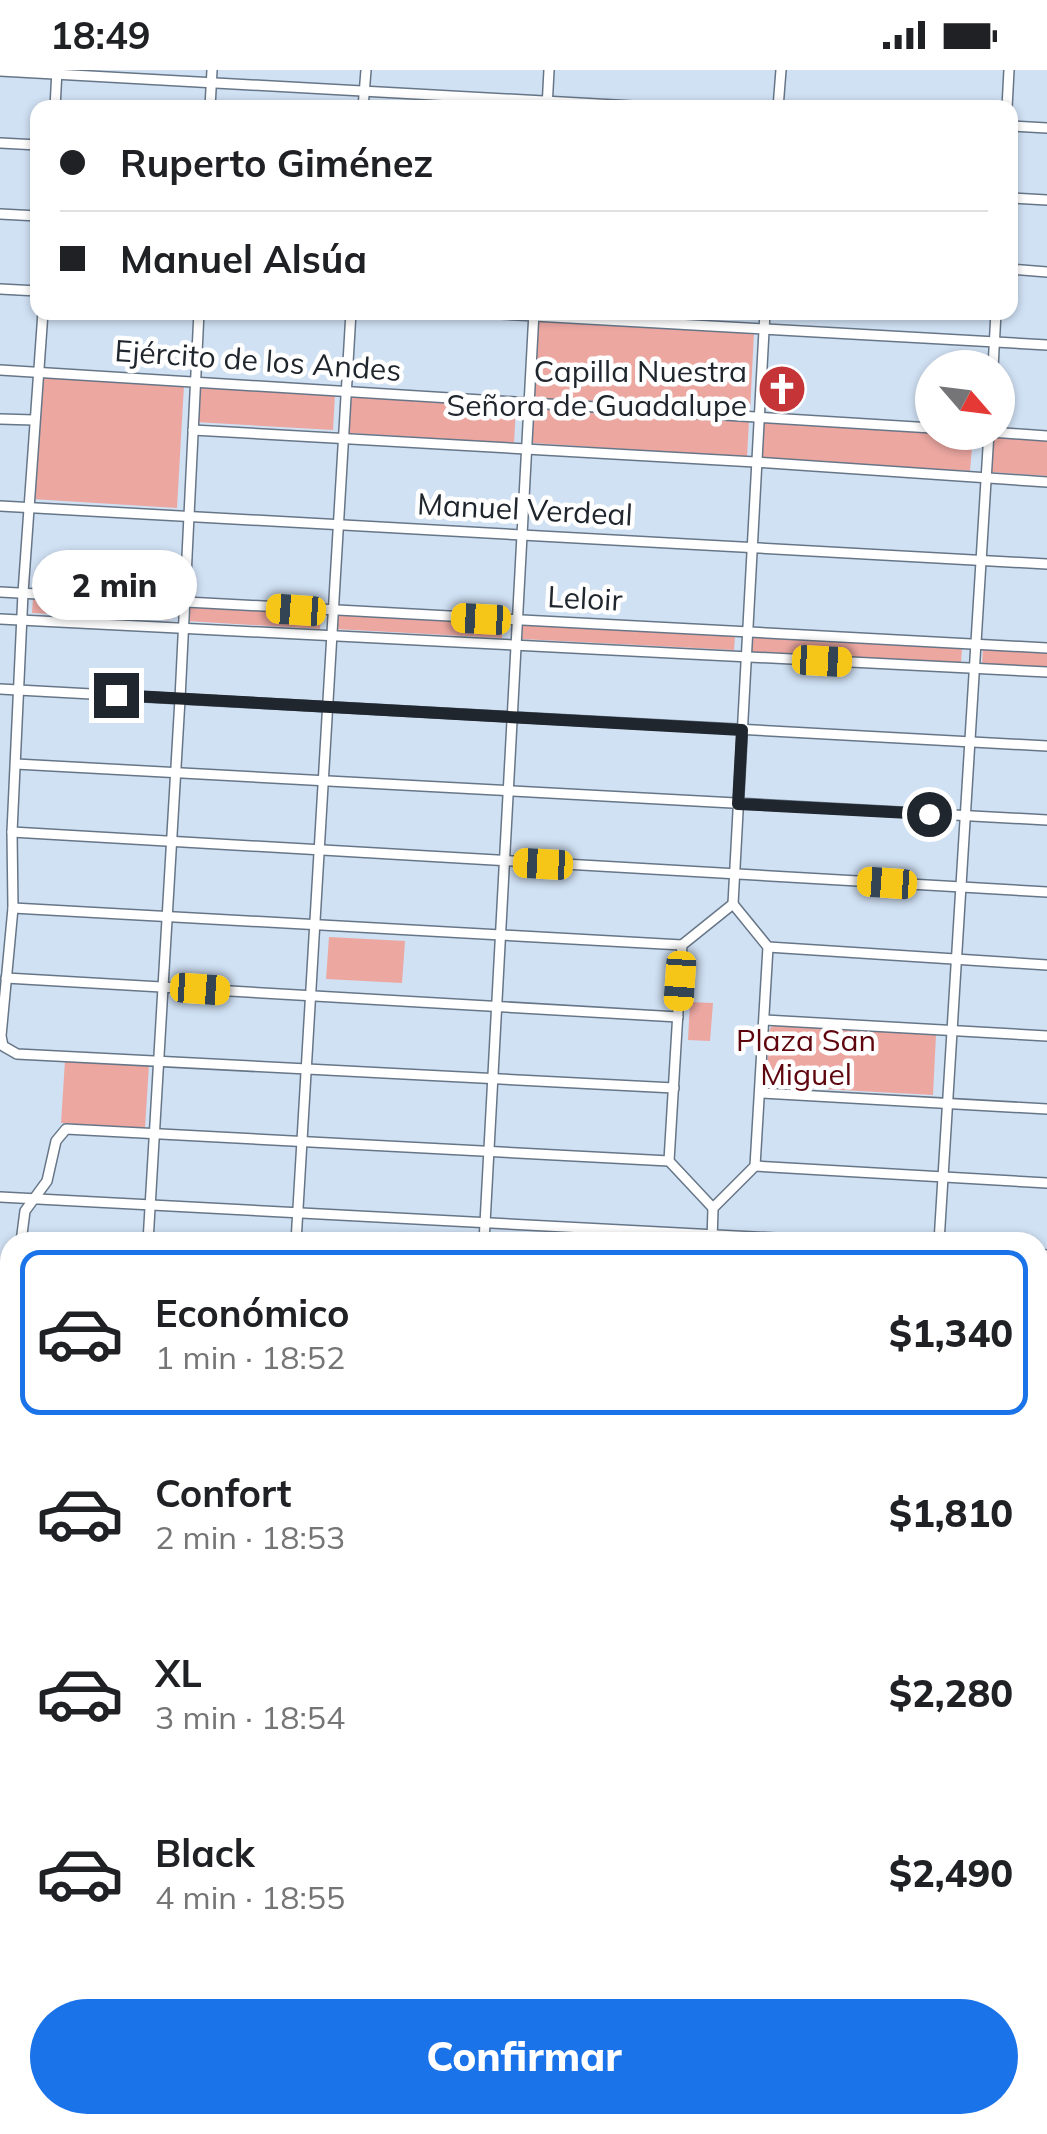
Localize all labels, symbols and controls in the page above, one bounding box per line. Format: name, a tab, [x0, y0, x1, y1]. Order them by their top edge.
text: 18:49	[50, 11, 151, 59]
text: Ruperto Giménez	[120, 139, 433, 187]
text: Manuel Alsúa	[120, 235, 367, 283]
street label: Ejército de los Andes	[114, 331, 403, 389]
north arrow	[915, 350, 1015, 450]
map controls	[915, 350, 1015, 450]
place label: Capilla Nuestra Señora de Guadalupe	[447, 352, 747, 424]
church icon: Capilla Nuestra Señora de Guadalupe	[756, 363, 808, 415]
street label: Manuel Verdeal	[416, 484, 634, 534]
callout: 2 min	[34, 550, 198, 620]
text: 2 min	[72, 565, 157, 605]
street label: Leloir	[547, 577, 624, 619]
car	[265, 593, 327, 627]
car	[450, 602, 512, 636]
car	[791, 644, 853, 678]
route end	[94, 673, 139, 718]
route start	[907, 792, 952, 837]
car	[512, 847, 574, 881]
car	[856, 866, 918, 900]
car	[663, 950, 697, 1012]
car	[169, 972, 231, 1006]
park label: Plaza San Miguel	[736, 1021, 876, 1093]
icon: car	[35, 1288, 125, 1378]
text: Económico	[155, 1289, 350, 1337]
text: $1,340	[889, 1309, 1013, 1357]
text: 1 min · 18:52	[155, 1337, 345, 1377]
icon: car	[35, 1468, 125, 1558]
text: Confort	[155, 1469, 292, 1517]
text: $1,810	[889, 1489, 1013, 1537]
text: 2 min · 18:53	[155, 1517, 345, 1557]
icon: car	[35, 1648, 125, 1738]
text: XL	[155, 1649, 202, 1697]
text: $2,280	[889, 1669, 1013, 1717]
text: 3 min · 18:54	[155, 1697, 345, 1737]
icon: car	[35, 1828, 125, 1918]
text: Black	[155, 1829, 255, 1877]
text: $2,490	[889, 1849, 1013, 1897]
text: 4 min · 18:55	[155, 1877, 345, 1917]
button: Confirmar	[30, 1999, 1018, 2114]

